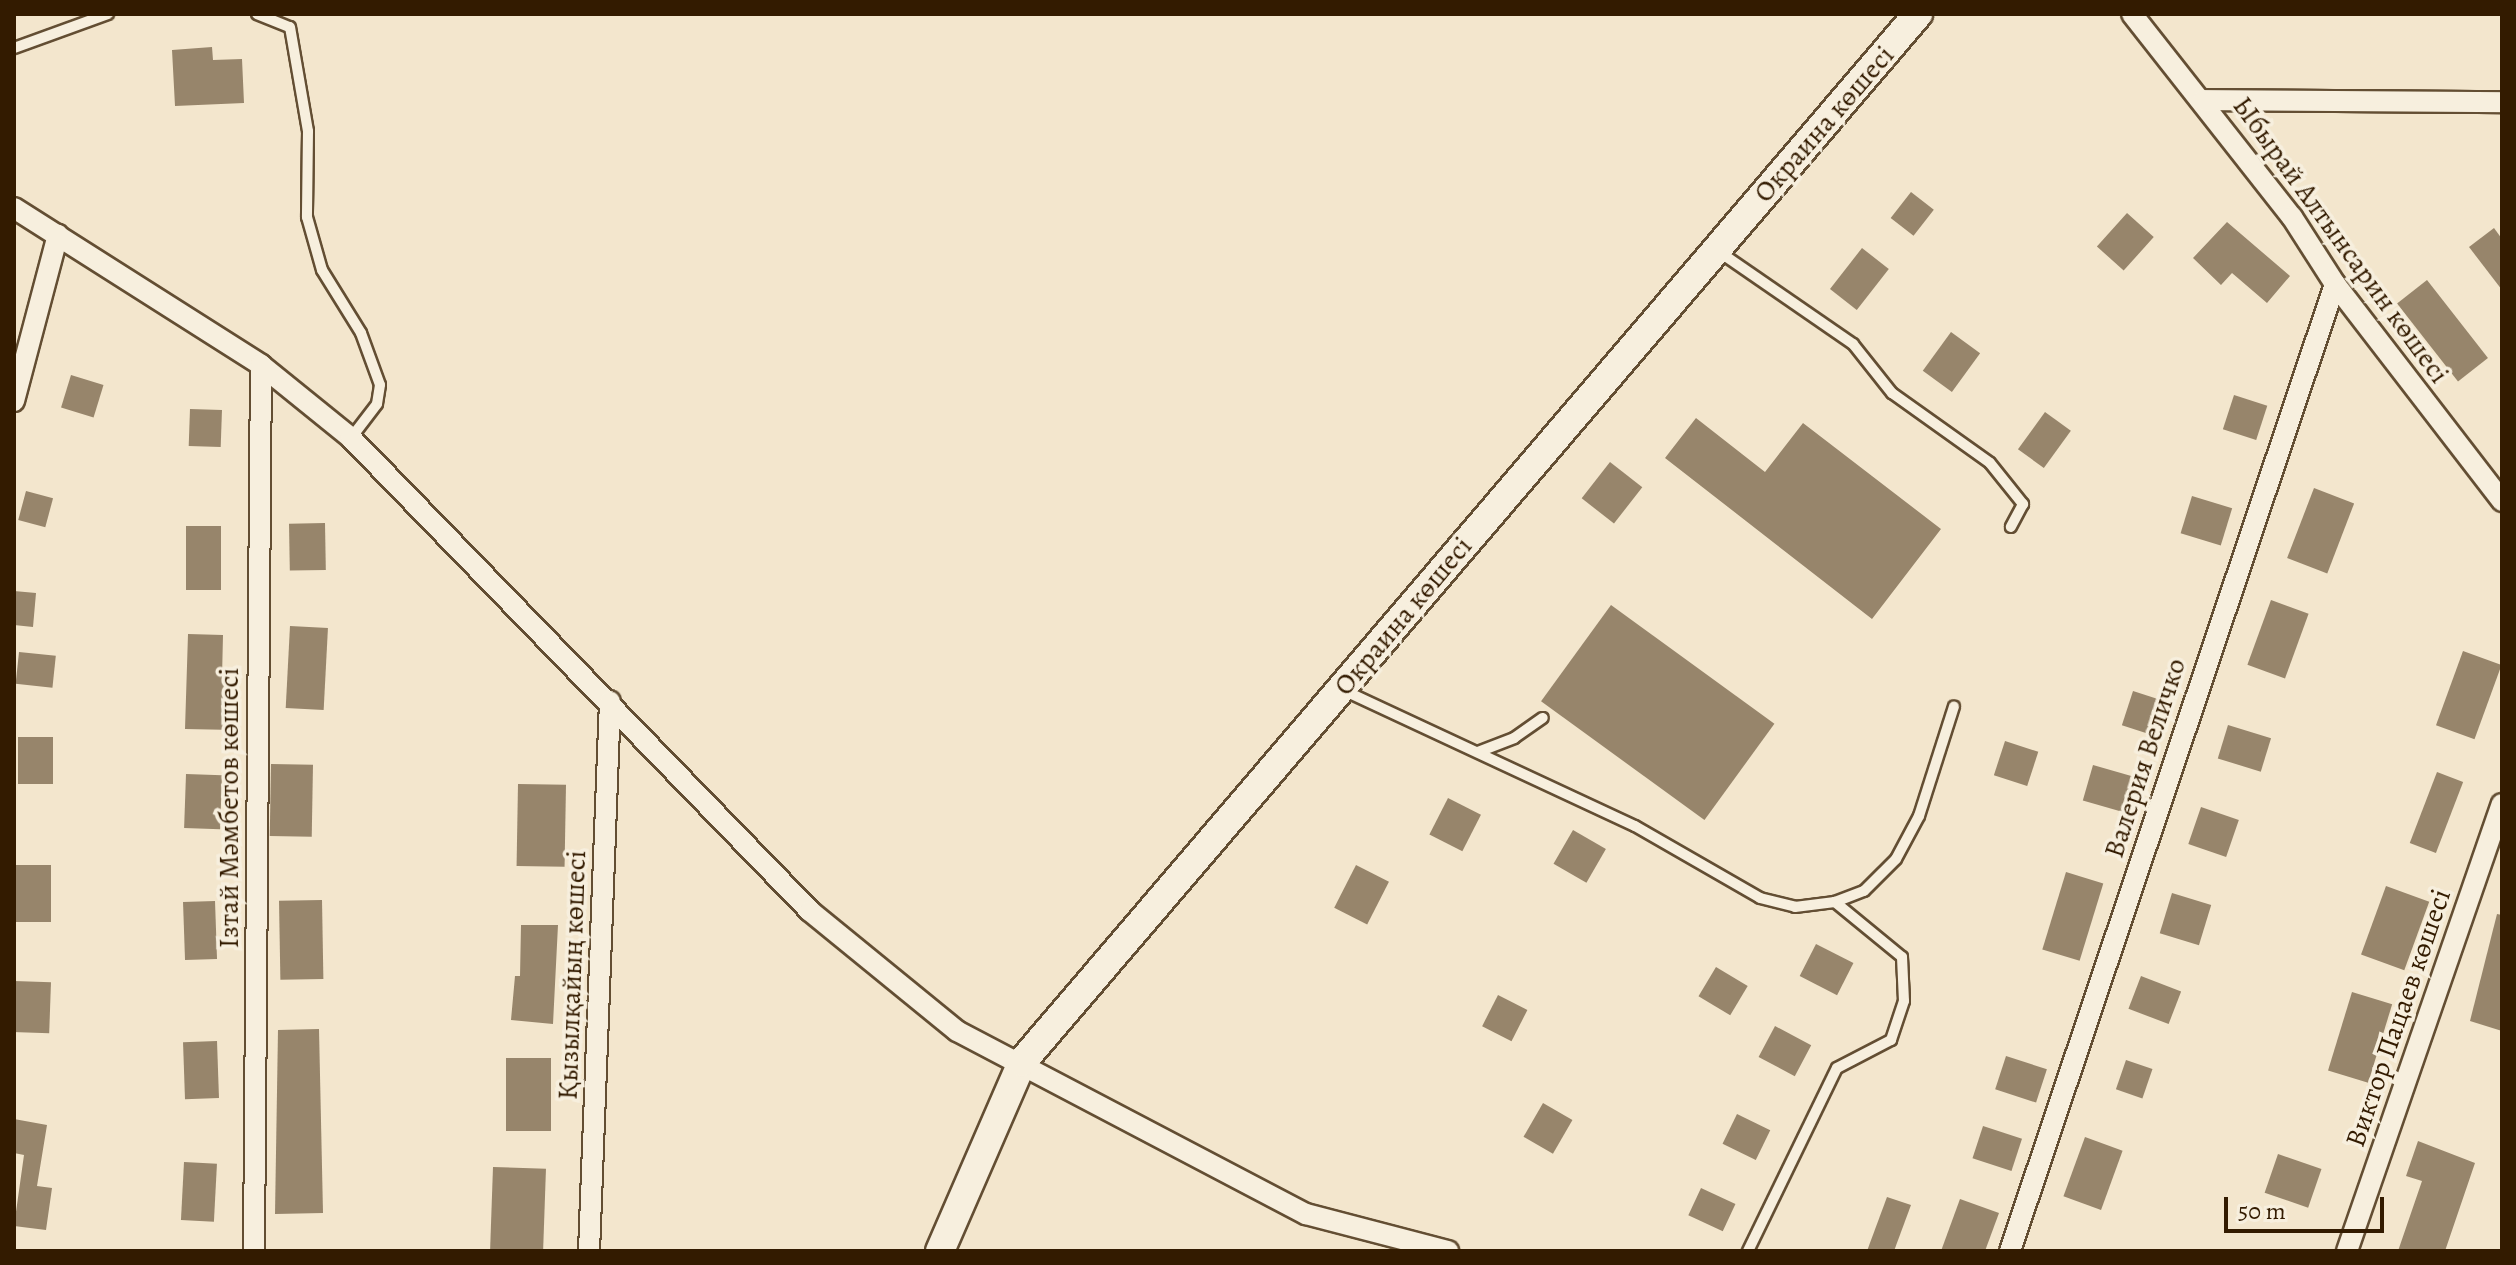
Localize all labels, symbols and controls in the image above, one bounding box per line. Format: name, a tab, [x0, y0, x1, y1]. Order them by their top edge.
street label: Окраина көшесі	[1747, 39, 1901, 209]
street label: Ыбырай Алтынсарин көшесі	[2226, 90, 2456, 390]
street label: Окраина көшесі	[1327, 530, 1479, 702]
street label: Валерия Величко	[2097, 654, 2193, 862]
street label: Ізтай Мәмбетов көшесі	[212, 668, 246, 948]
street label: Қызылқайың көшесі	[551, 850, 593, 1100]
street label: Виктор Пацаев көшесі	[2338, 885, 2458, 1151]
scale bar	[2228, 1181, 2388, 1231]
text: 50 m	[2238, 1195, 2286, 1227]

